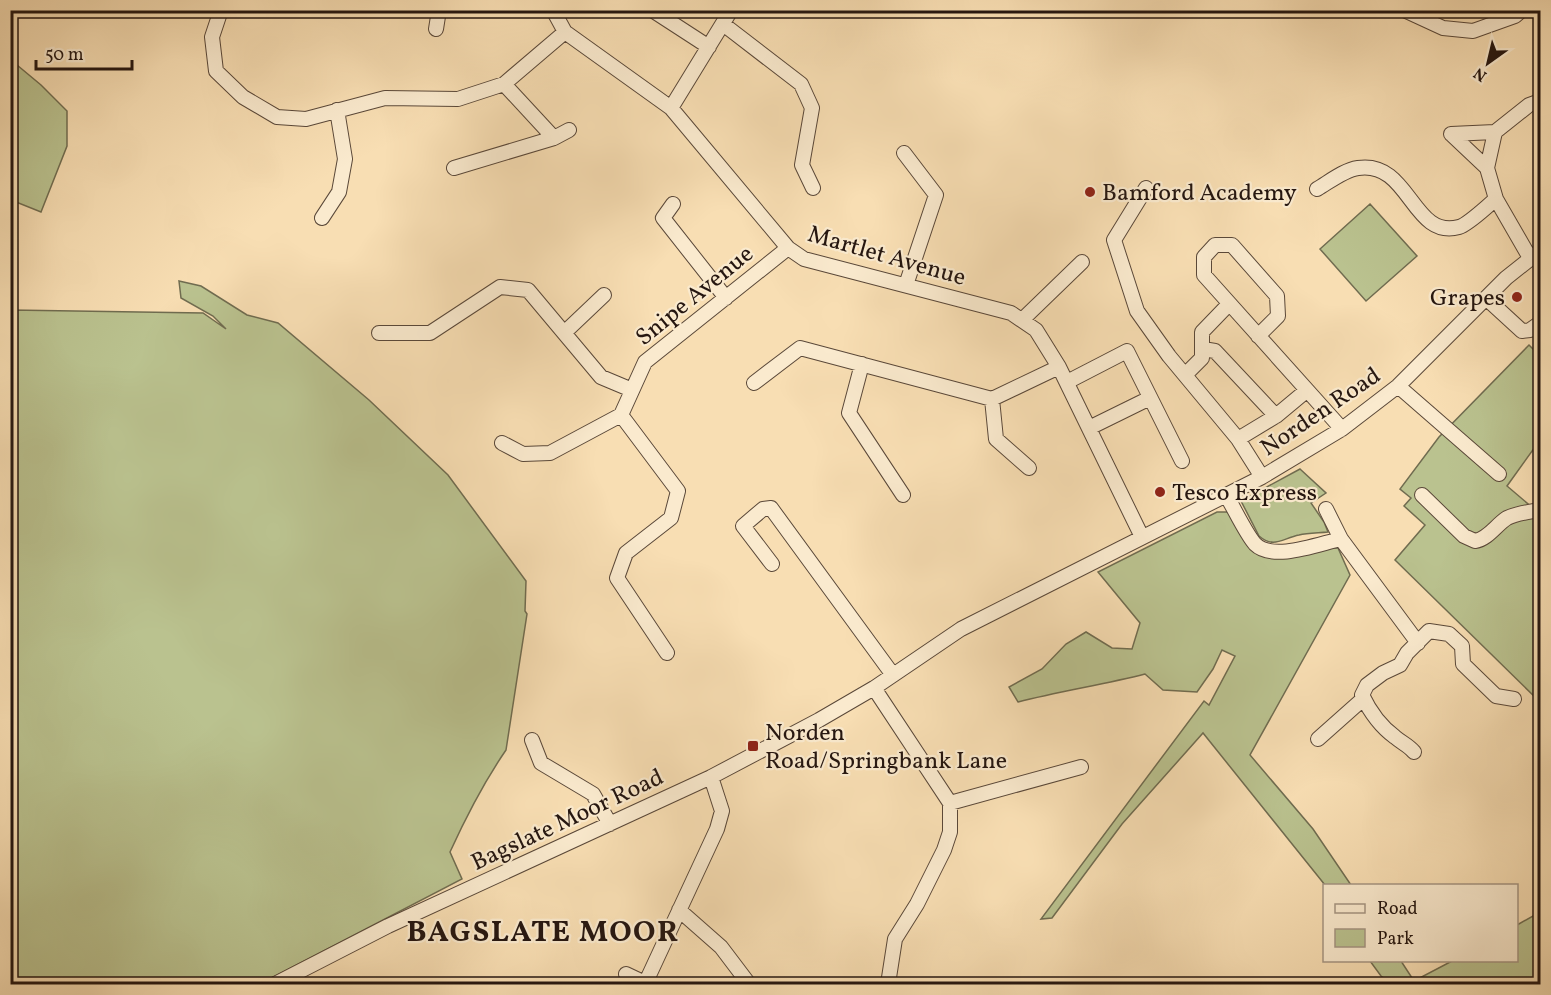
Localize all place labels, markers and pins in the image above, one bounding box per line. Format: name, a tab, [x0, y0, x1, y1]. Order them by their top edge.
place label: Bamford Academy	[1102, 177, 1297, 211]
marker: Bamford Academy	[1083, 185, 1097, 199]
place label: Grapes	[1430, 282, 1505, 316]
marker: Grapes	[1510, 290, 1524, 304]
place label: Tesco Express	[1172, 477, 1317, 511]
marker: Tesco Express	[1153, 485, 1167, 499]
place label: Norden Road/Springbank Lane	[765, 717, 1007, 779]
marker: Norden Road/Springbank Lane	[746, 739, 760, 753]

